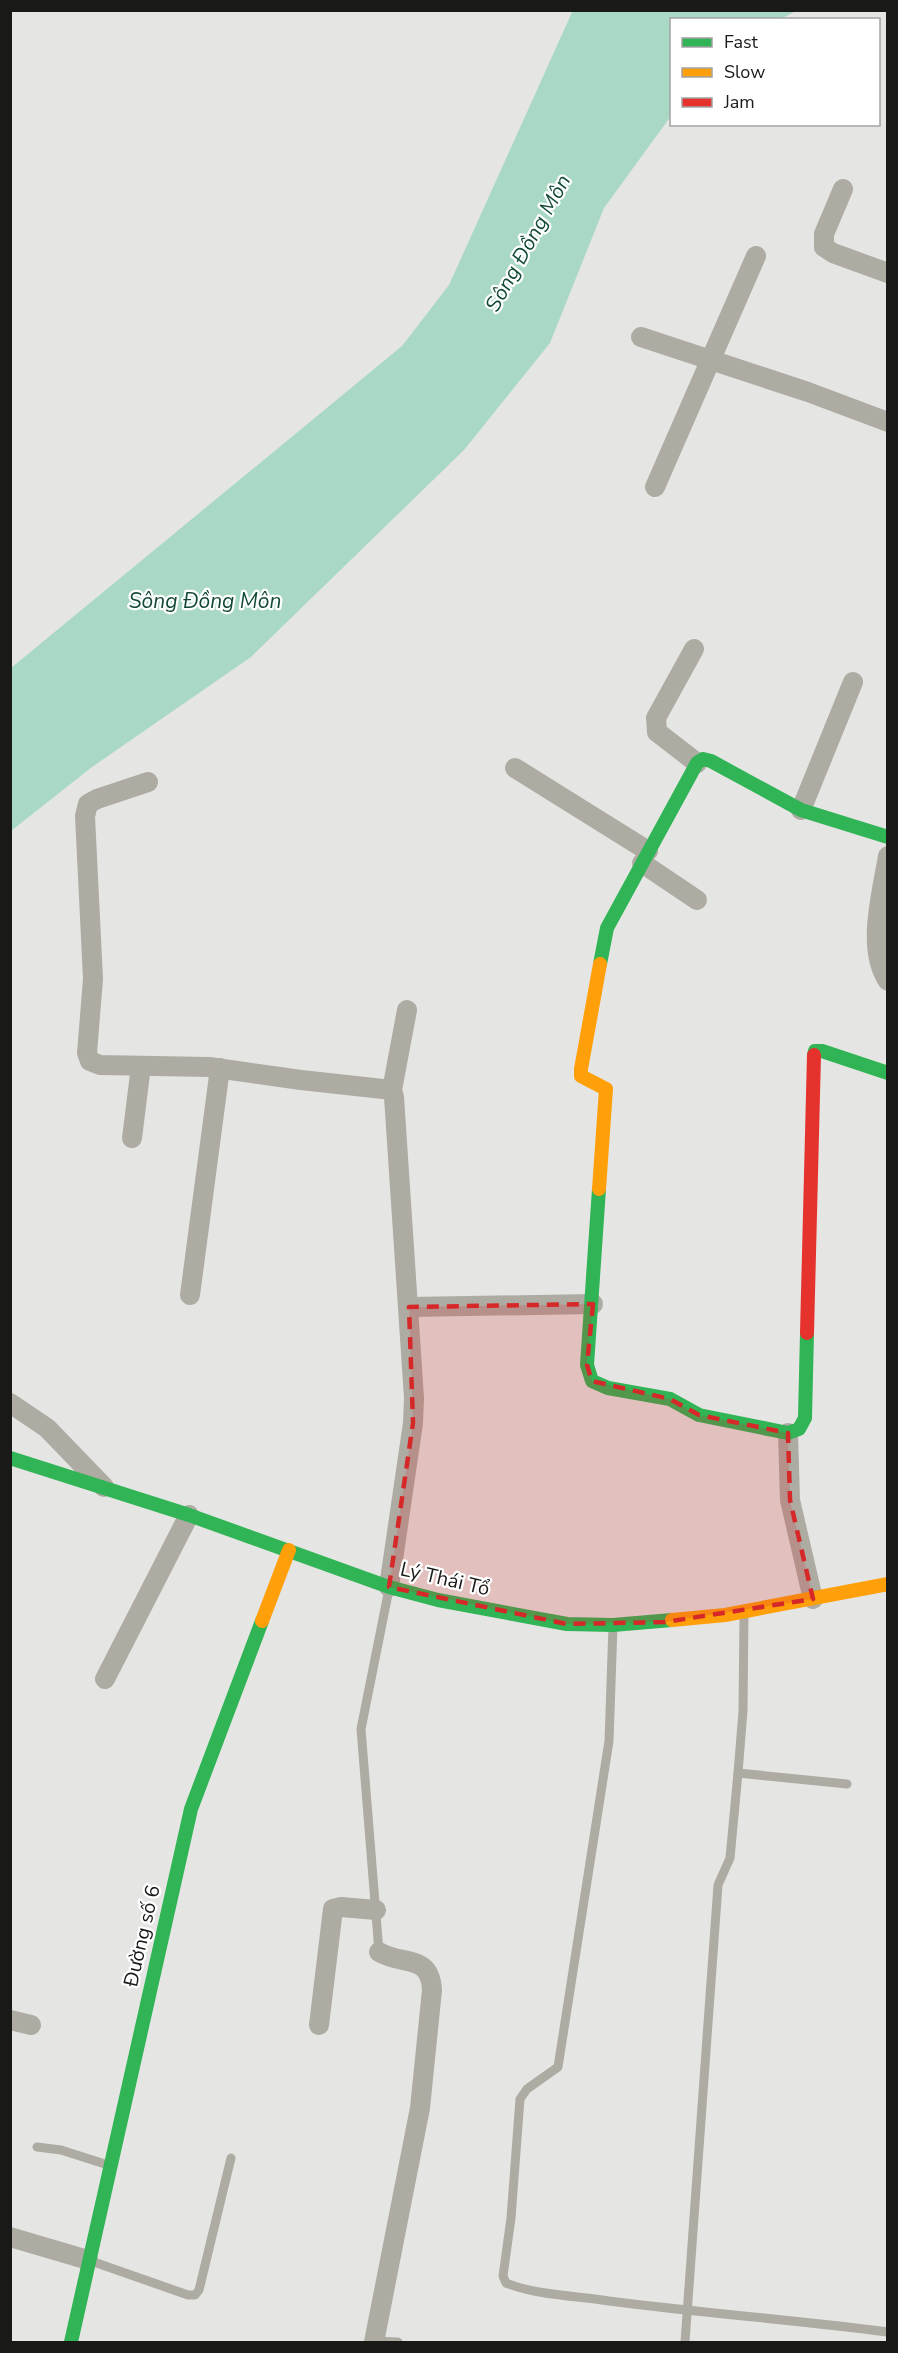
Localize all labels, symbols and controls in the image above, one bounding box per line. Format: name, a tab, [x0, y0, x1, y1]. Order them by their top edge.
legend	[670, 18, 880, 126]
text: Fast	[724, 30, 759, 54]
text: Slow	[724, 60, 765, 84]
text: Jam	[723, 90, 755, 114]
water label: Sông Đồng Môn	[479, 169, 577, 317]
water label: Sông Đồng Môn	[129, 587, 281, 615]
street label: Lý Thái Tổ	[398, 1556, 492, 1602]
street label: Đường số 6	[117, 1883, 167, 1990]

